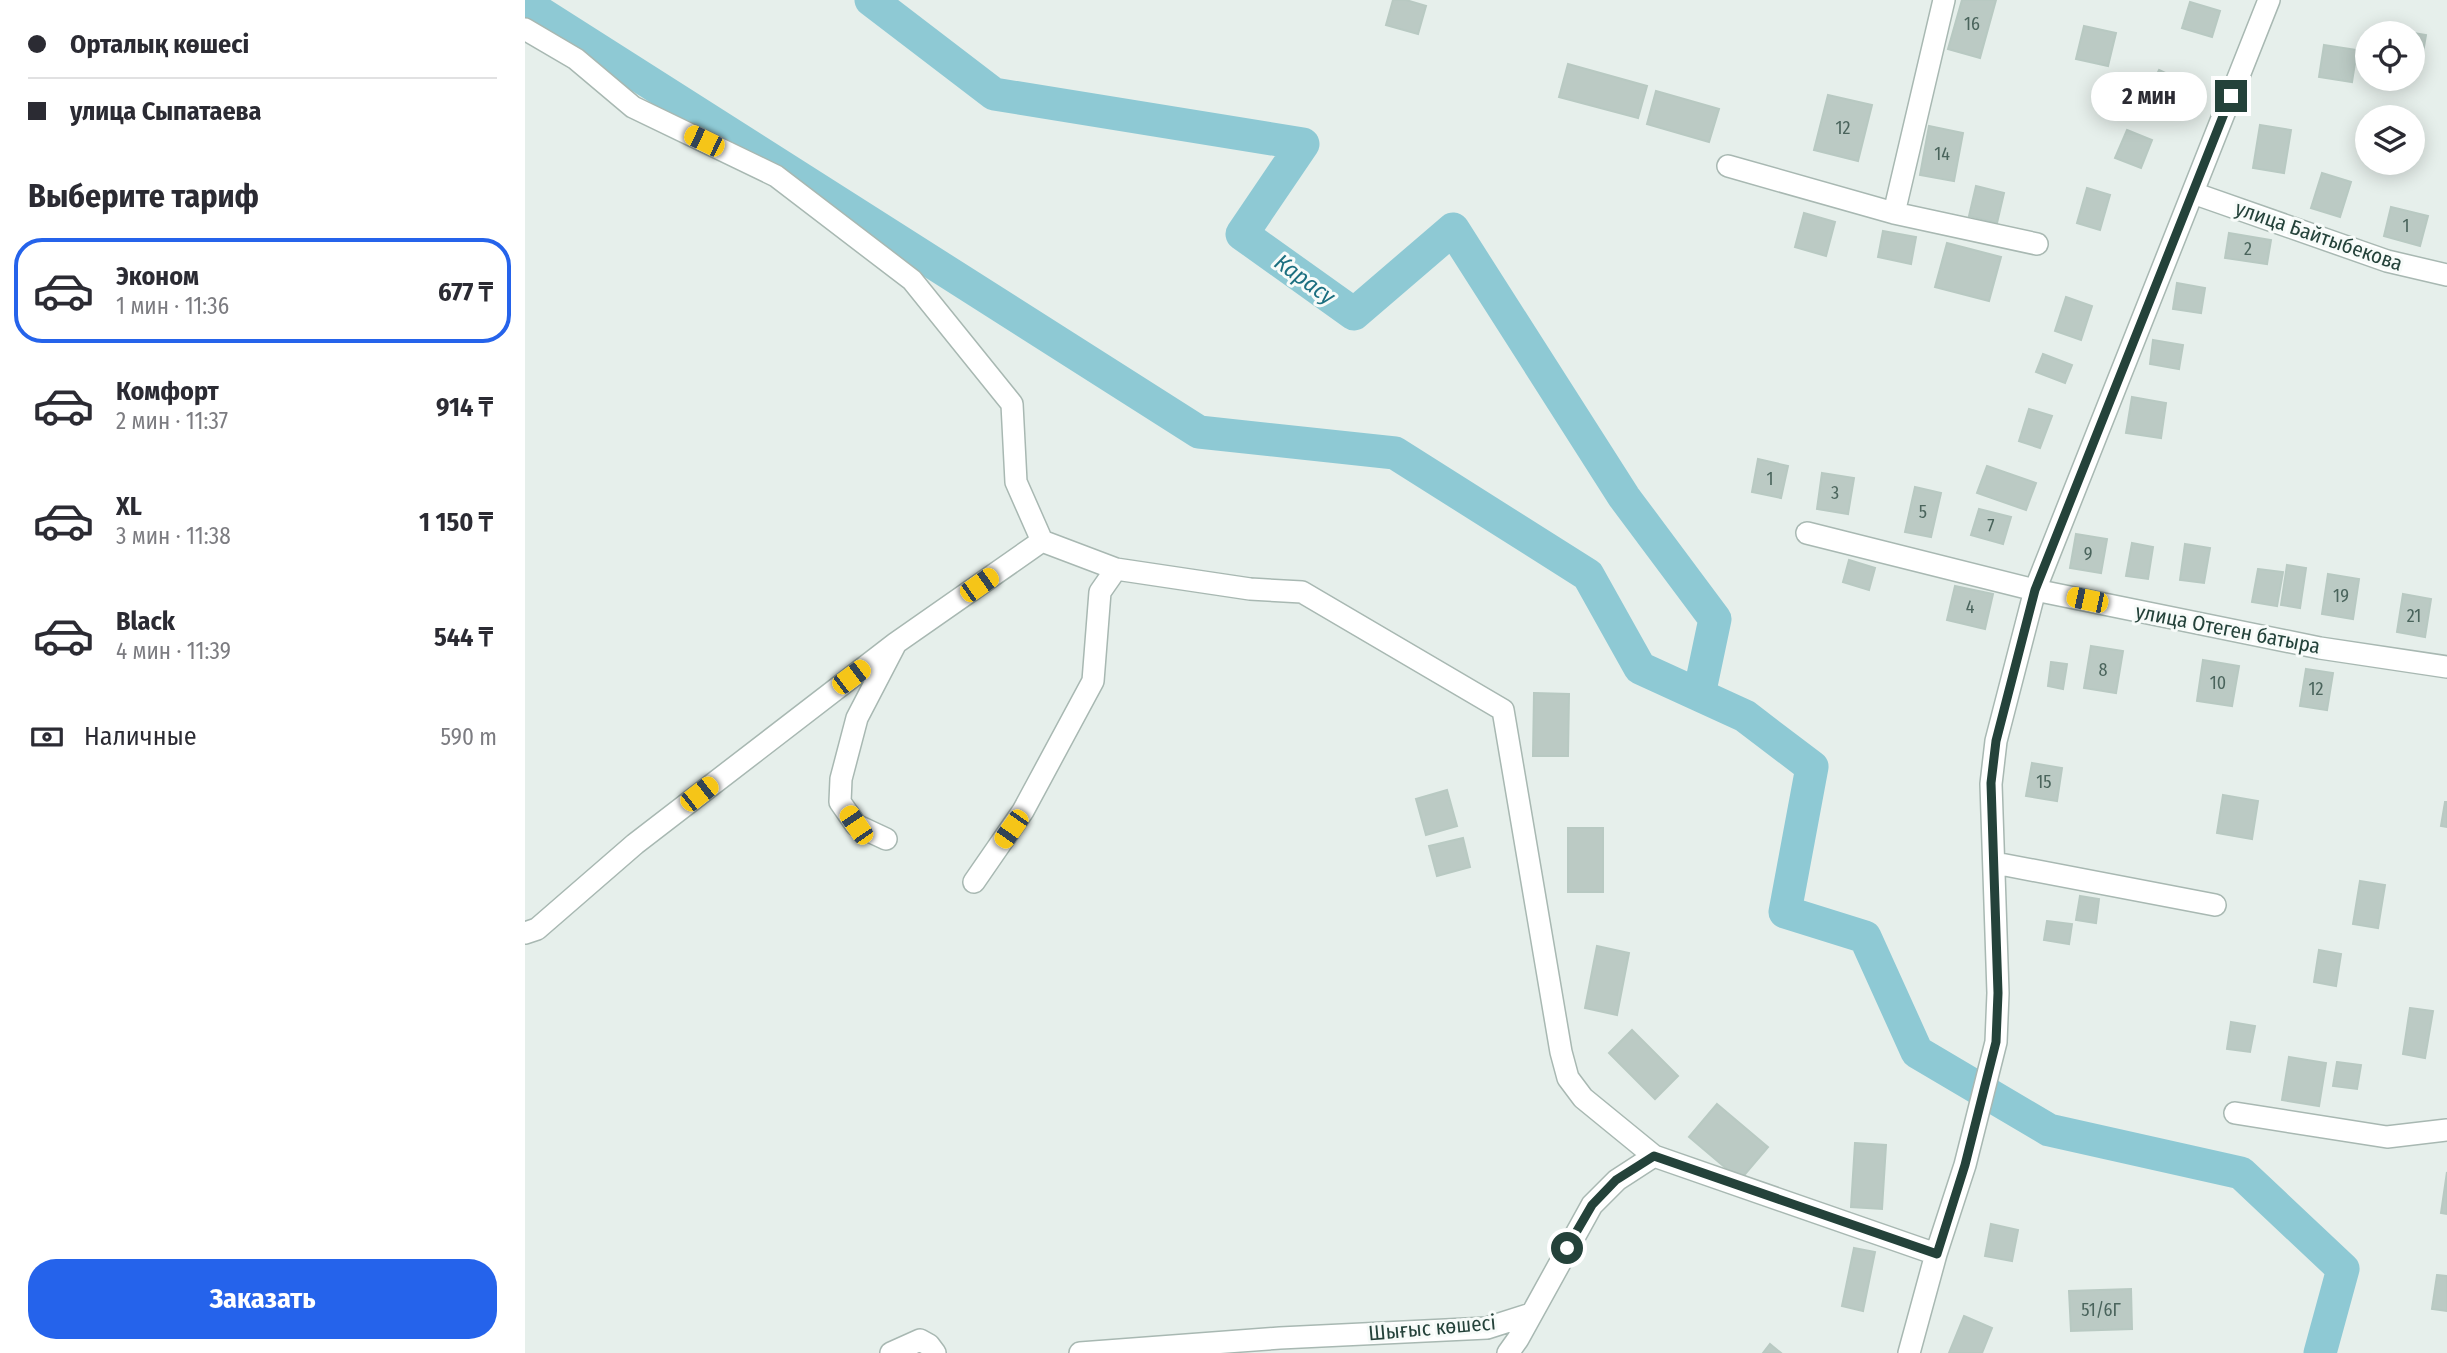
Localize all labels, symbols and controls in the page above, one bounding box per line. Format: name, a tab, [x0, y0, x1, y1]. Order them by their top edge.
house number: 16	[1964, 13, 1980, 35]
map controls	[2355, 21, 2425, 175]
button: locate	[2355, 21, 2425, 91]
text: Орталық көшесі	[70, 29, 249, 60]
callout: 2 мин	[2091, 72, 2207, 120]
route end	[2215, 80, 2247, 112]
text: 2 мин	[2122, 82, 2176, 110]
text: улица Сыпатаева	[70, 96, 261, 127]
button: layers	[2355, 105, 2425, 175]
house number: 12	[1836, 117, 1851, 139]
car	[681, 122, 728, 160]
house number: 14	[1934, 143, 1950, 165]
text: Выберите тариф	[28, 177, 259, 215]
street label: улица Байтыбекова	[2232, 195, 2406, 277]
house number: 1	[2402, 215, 2410, 237]
house number: 2	[2244, 238, 2252, 260]
water label: Карасу	[1269, 248, 1341, 311]
icon: car	[32, 259, 95, 322]
text: Эконом	[116, 261, 199, 292]
text: 677 ₸	[438, 277, 493, 308]
text: 1 мин · 11:36	[116, 292, 229, 320]
icon: car	[32, 374, 95, 437]
text: Комфорт	[116, 376, 219, 407]
text: 914 ₸	[436, 392, 493, 423]
text: 2 мин · 11:37	[116, 407, 228, 435]
house number: 1	[1766, 468, 1774, 490]
house number: 3	[1831, 482, 1839, 504]
icon: car	[32, 489, 95, 552]
text: XL	[116, 491, 142, 522]
house number: 5	[1919, 501, 1927, 523]
text: 1 150 ₸	[419, 507, 493, 538]
house number: 7	[1987, 515, 1995, 537]
text: 3 мин · 11:38	[116, 522, 231, 550]
house number: 9	[2084, 543, 2092, 565]
car	[956, 564, 1003, 606]
car	[2065, 585, 2110, 615]
house number: 19	[2333, 585, 2349, 607]
house number: 4	[1966, 596, 1975, 618]
street label: улица Отеген батыра	[2133, 598, 2323, 660]
icon: car	[32, 604, 95, 667]
house number: 21	[2407, 605, 2421, 627]
text: Black	[116, 606, 175, 637]
text: 544 ₸	[434, 622, 493, 653]
text: 4 мин · 11:39	[116, 637, 231, 665]
car	[828, 656, 875, 698]
house number: 8	[2099, 659, 2108, 681]
house number: 10	[2210, 672, 2226, 694]
house number: 12	[2309, 678, 2324, 700]
icon: cash	[28, 718, 66, 756]
text: Наличные	[84, 721, 197, 752]
text: 590 m	[441, 723, 497, 751]
house number: 15	[2036, 771, 2052, 793]
car	[676, 773, 723, 815]
car	[836, 802, 877, 848]
car	[991, 806, 1032, 852]
route start	[1551, 1232, 1583, 1264]
button: Заказать	[28, 1259, 497, 1339]
house number: 51/6Г	[2081, 1299, 2121, 1321]
street label: Шығыс көшесі	[1367, 1309, 1497, 1347]

